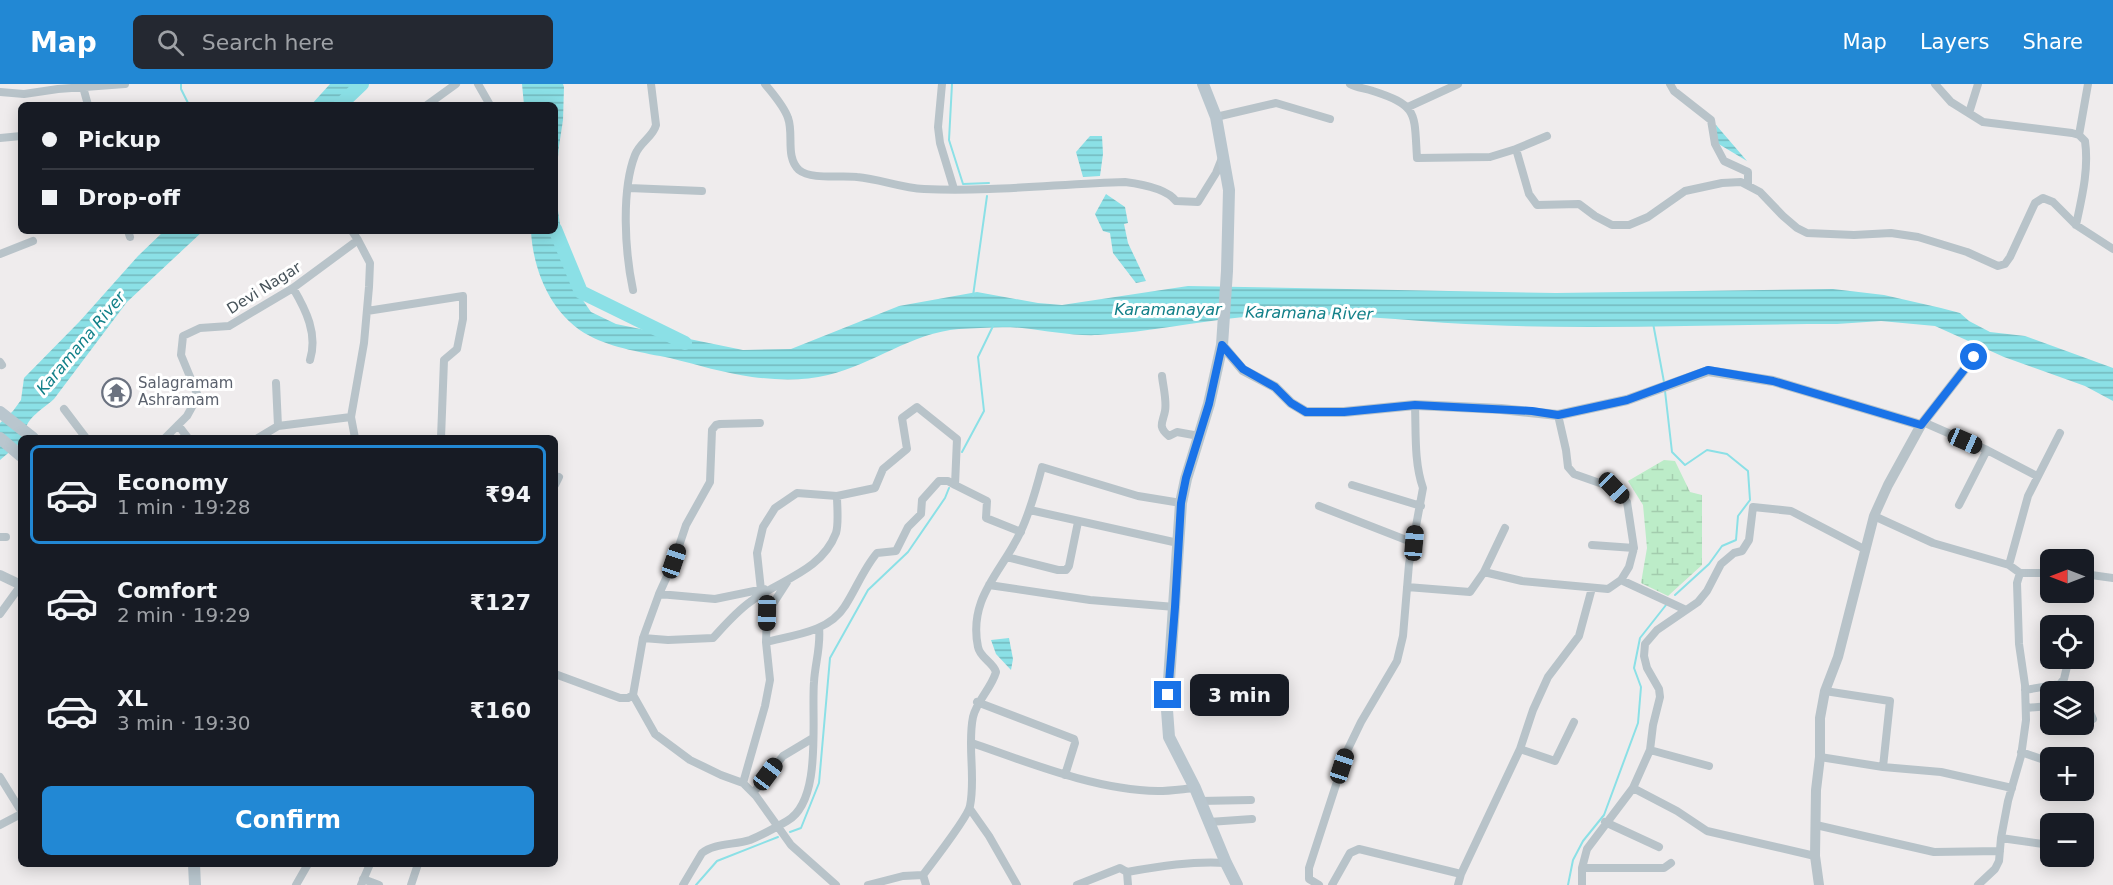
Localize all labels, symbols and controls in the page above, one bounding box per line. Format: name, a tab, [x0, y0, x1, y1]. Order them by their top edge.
search box	[133, 15, 553, 69]
text: Map	[30, 26, 97, 59]
icon: search	[154, 26, 187, 59]
text: Search here	[202, 30, 334, 55]
text: Map	[1843, 30, 1887, 54]
text: Layers	[1920, 30, 1989, 54]
text: Share	[2022, 30, 2083, 54]
text: Pickup	[78, 127, 161, 152]
text: Drop-off	[78, 185, 180, 210]
street label: Devi Nagar	[224, 258, 305, 318]
water label: Karamana River	[33, 287, 130, 398]
water label: Karamanayar	[1114, 300, 1223, 319]
water label: Karamana River	[1245, 302, 1375, 324]
route start	[1960, 343, 1987, 370]
place label: Salagramam Ashramam	[138, 374, 233, 409]
temple icon: Salagramam Ashramam	[101, 376, 133, 408]
car	[1945, 425, 1985, 457]
icon: car	[45, 468, 99, 522]
car	[1595, 469, 1633, 507]
text: Economy	[117, 470, 228, 495]
text: ₹94	[485, 482, 531, 507]
text: 1 min · 19:28	[117, 495, 251, 519]
car	[1403, 524, 1425, 562]
car	[660, 541, 688, 581]
north arrow	[2040, 549, 2094, 603]
map controls	[2040, 549, 2094, 867]
icon: car	[45, 576, 99, 630]
text: Comfort	[117, 578, 217, 603]
text: ₹127	[470, 590, 531, 615]
car	[758, 595, 776, 631]
text: 2 min · 19:29	[117, 603, 251, 627]
button: locate	[2040, 615, 2094, 669]
callout: 3 min	[1189, 674, 1288, 716]
route end	[1154, 681, 1181, 708]
button: layers	[2040, 681, 2094, 735]
text: 3 min	[1208, 683, 1271, 707]
icon: car	[45, 684, 99, 738]
text: XL	[117, 686, 148, 711]
text: ₹160	[470, 698, 531, 723]
text: 3 min · 19:30	[117, 711, 251, 735]
car	[1328, 746, 1356, 786]
button: +	[2040, 747, 2094, 801]
car	[750, 754, 786, 794]
button: Confirm	[42, 786, 534, 855]
button: −	[2040, 813, 2094, 867]

